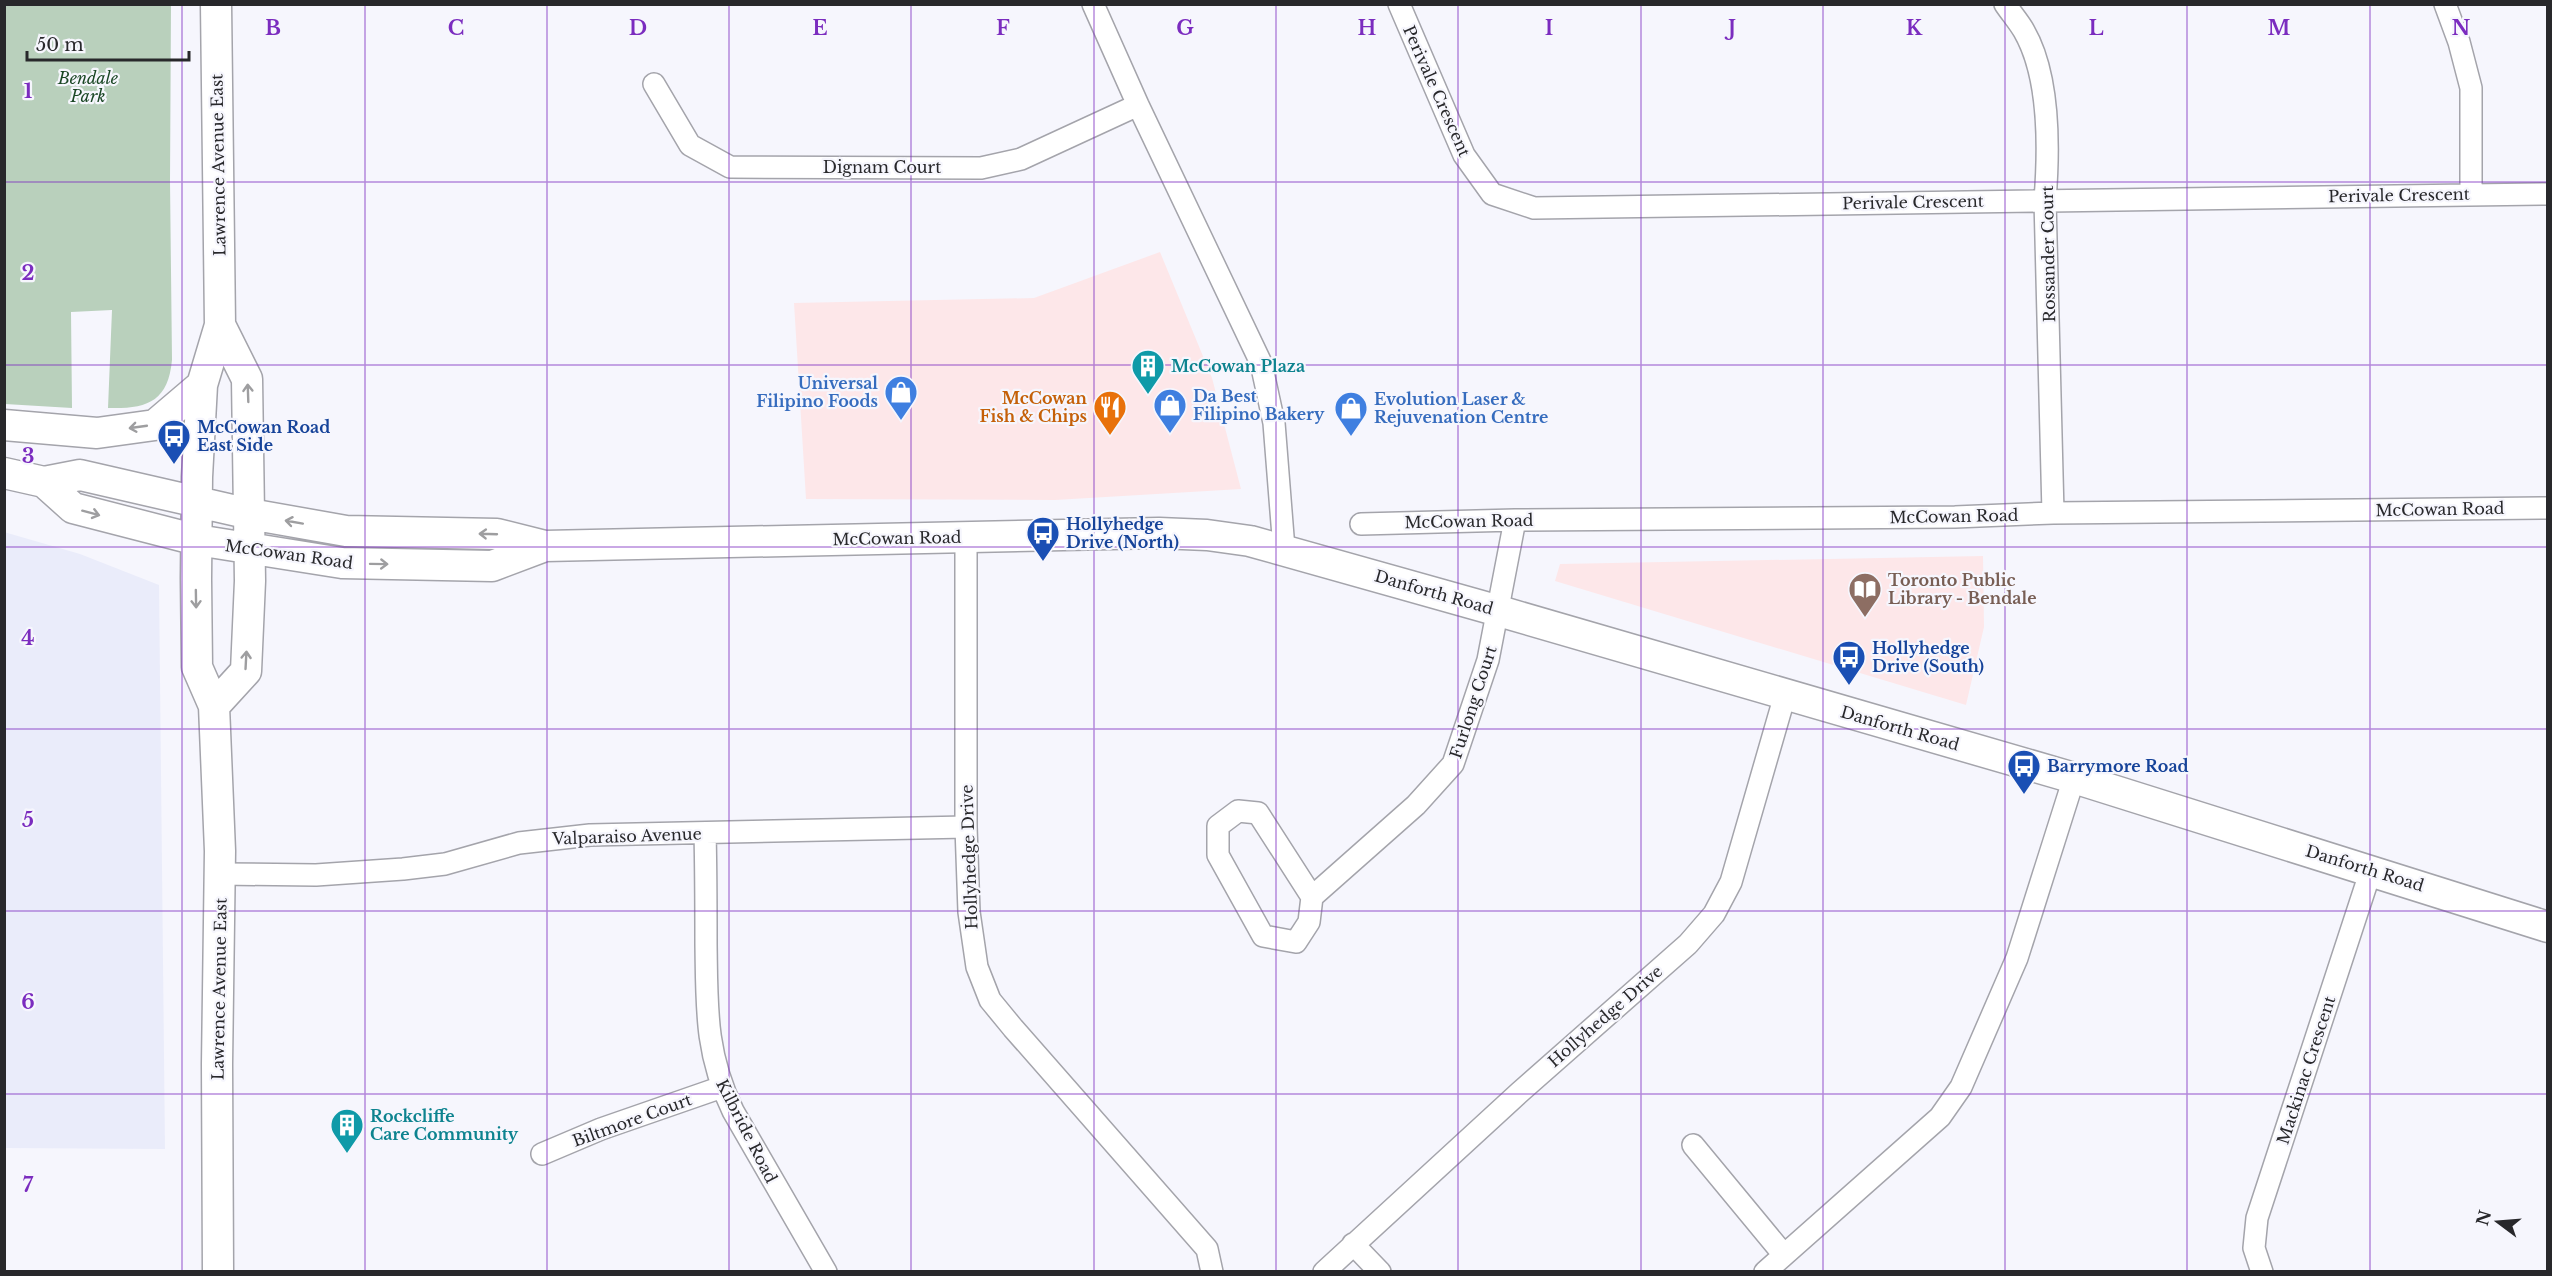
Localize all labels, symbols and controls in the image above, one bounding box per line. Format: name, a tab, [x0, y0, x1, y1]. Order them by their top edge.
text: B	[265, 16, 281, 40]
text: C	[448, 16, 464, 40]
text: D	[629, 16, 647, 40]
text: E	[812, 16, 828, 40]
text: F	[996, 16, 1010, 40]
text: G	[1176, 16, 1194, 40]
text: H	[1358, 16, 1377, 40]
text: I	[1545, 16, 1553, 40]
text: J	[1724, 16, 1736, 40]
text: K	[1906, 16, 1923, 40]
text: L	[2088, 16, 2104, 40]
text: M	[2268, 16, 2291, 40]
text: N	[2452, 16, 2471, 40]
street label: Perivale Crescent	[1399, 22, 1475, 160]
scale bar	[27, 24, 189, 62]
text: 50 m	[36, 34, 84, 56]
park label: Bendale Park	[57, 68, 119, 106]
street label: Lawrence Avenue East	[206, 74, 230, 256]
text: 1	[24, 79, 33, 103]
street label: Dignam Court	[823, 157, 941, 177]
street label: Perivale Crescent	[2328, 184, 2470, 206]
street label: Rossander Court	[2037, 185, 2059, 323]
street label: Perivale Crescent	[1842, 191, 1984, 213]
text: 2	[21, 261, 35, 285]
building icon: McCowan Plaza	[1130, 348, 1166, 395]
place label: McCowan Plaza	[1171, 356, 1305, 376]
place label: Universal Filipino Foods	[756, 373, 878, 411]
shop icon: Universal Filipino Foods	[883, 374, 919, 421]
one-way arrow	[242, 383, 253, 403]
place label: Da Best Filipino Bakery	[1193, 386, 1325, 424]
shop icon: Da Best Filipino Bakery	[1152, 387, 1188, 434]
place label: McCowan Fish & Chips	[980, 388, 1087, 426]
restaurant icon: McCowan Fish & Chips	[1092, 389, 1128, 436]
place label: Evolution Laser & Rejuvenation Centre	[1374, 389, 1548, 427]
shop icon: Evolution Laser & Rejuvenation Centre	[1333, 390, 1369, 437]
place label: McCowan Road East Side	[197, 417, 330, 455]
bus stop icon: McCowan Road East Side	[156, 418, 192, 465]
one-way arrow	[128, 422, 148, 433]
text: 3	[22, 444, 34, 468]
street label: McCowan Road	[2375, 498, 2505, 520]
street label: McCowan Road	[1889, 505, 2019, 527]
one-way arrow	[81, 508, 100, 520]
street label: McCowan Road	[1404, 510, 1534, 532]
place label: Hollyhedge Drive (North)	[1066, 514, 1179, 552]
bus stop icon: Hollyhedge Drive (North)	[1025, 515, 1061, 562]
one-way arrow	[284, 516, 304, 527]
street label: McCowan Road	[832, 527, 962, 549]
one-way arrow	[478, 528, 498, 540]
street label: McCowan Road	[224, 535, 355, 573]
one-way arrow	[369, 558, 389, 570]
street label: Danforth Road	[1372, 565, 1496, 619]
place label: Toronto Public Library - Bendale	[1888, 570, 2037, 608]
library icon: Toronto Public Library - Bendale	[1847, 571, 1883, 618]
one-way arrow	[190, 588, 202, 608]
text: 4	[21, 626, 35, 650]
place label: Hollyhedge Drive (South)	[1872, 638, 1984, 676]
bus stop icon: Hollyhedge Drive (South)	[1831, 639, 1867, 686]
street label: Furlong Court	[1445, 643, 1501, 761]
one-way arrow	[241, 650, 252, 670]
street label: Danforth Road	[1838, 701, 1962, 755]
bus stop icon: Barrymore Road	[2006, 748, 2042, 795]
place label: Barrymore Road	[2047, 756, 2189, 776]
street label: Hollyhedge Drive	[956, 784, 982, 930]
text: 5	[22, 808, 34, 832]
street label: Valparaiso Avenue	[551, 823, 702, 849]
street label: Danforth Road	[2303, 841, 2427, 896]
street label: Lawrence Avenue East	[207, 898, 231, 1080]
street label: Hollyhedge Drive	[1544, 961, 1666, 1071]
text: 6	[21, 990, 35, 1014]
street label: Mackinac Crescent	[2273, 993, 2339, 1147]
street label: Kilbride Road	[712, 1076, 782, 1186]
street label: Biltmore Court	[570, 1089, 694, 1151]
place label: Rockcliffe Care Community	[370, 1106, 519, 1144]
building icon: Rockcliffe Care Community	[329, 1107, 365, 1154]
text: 7	[23, 1173, 34, 1197]
north arrow	[2468, 1192, 2528, 1252]
text: N	[2472, 1208, 2495, 1228]

